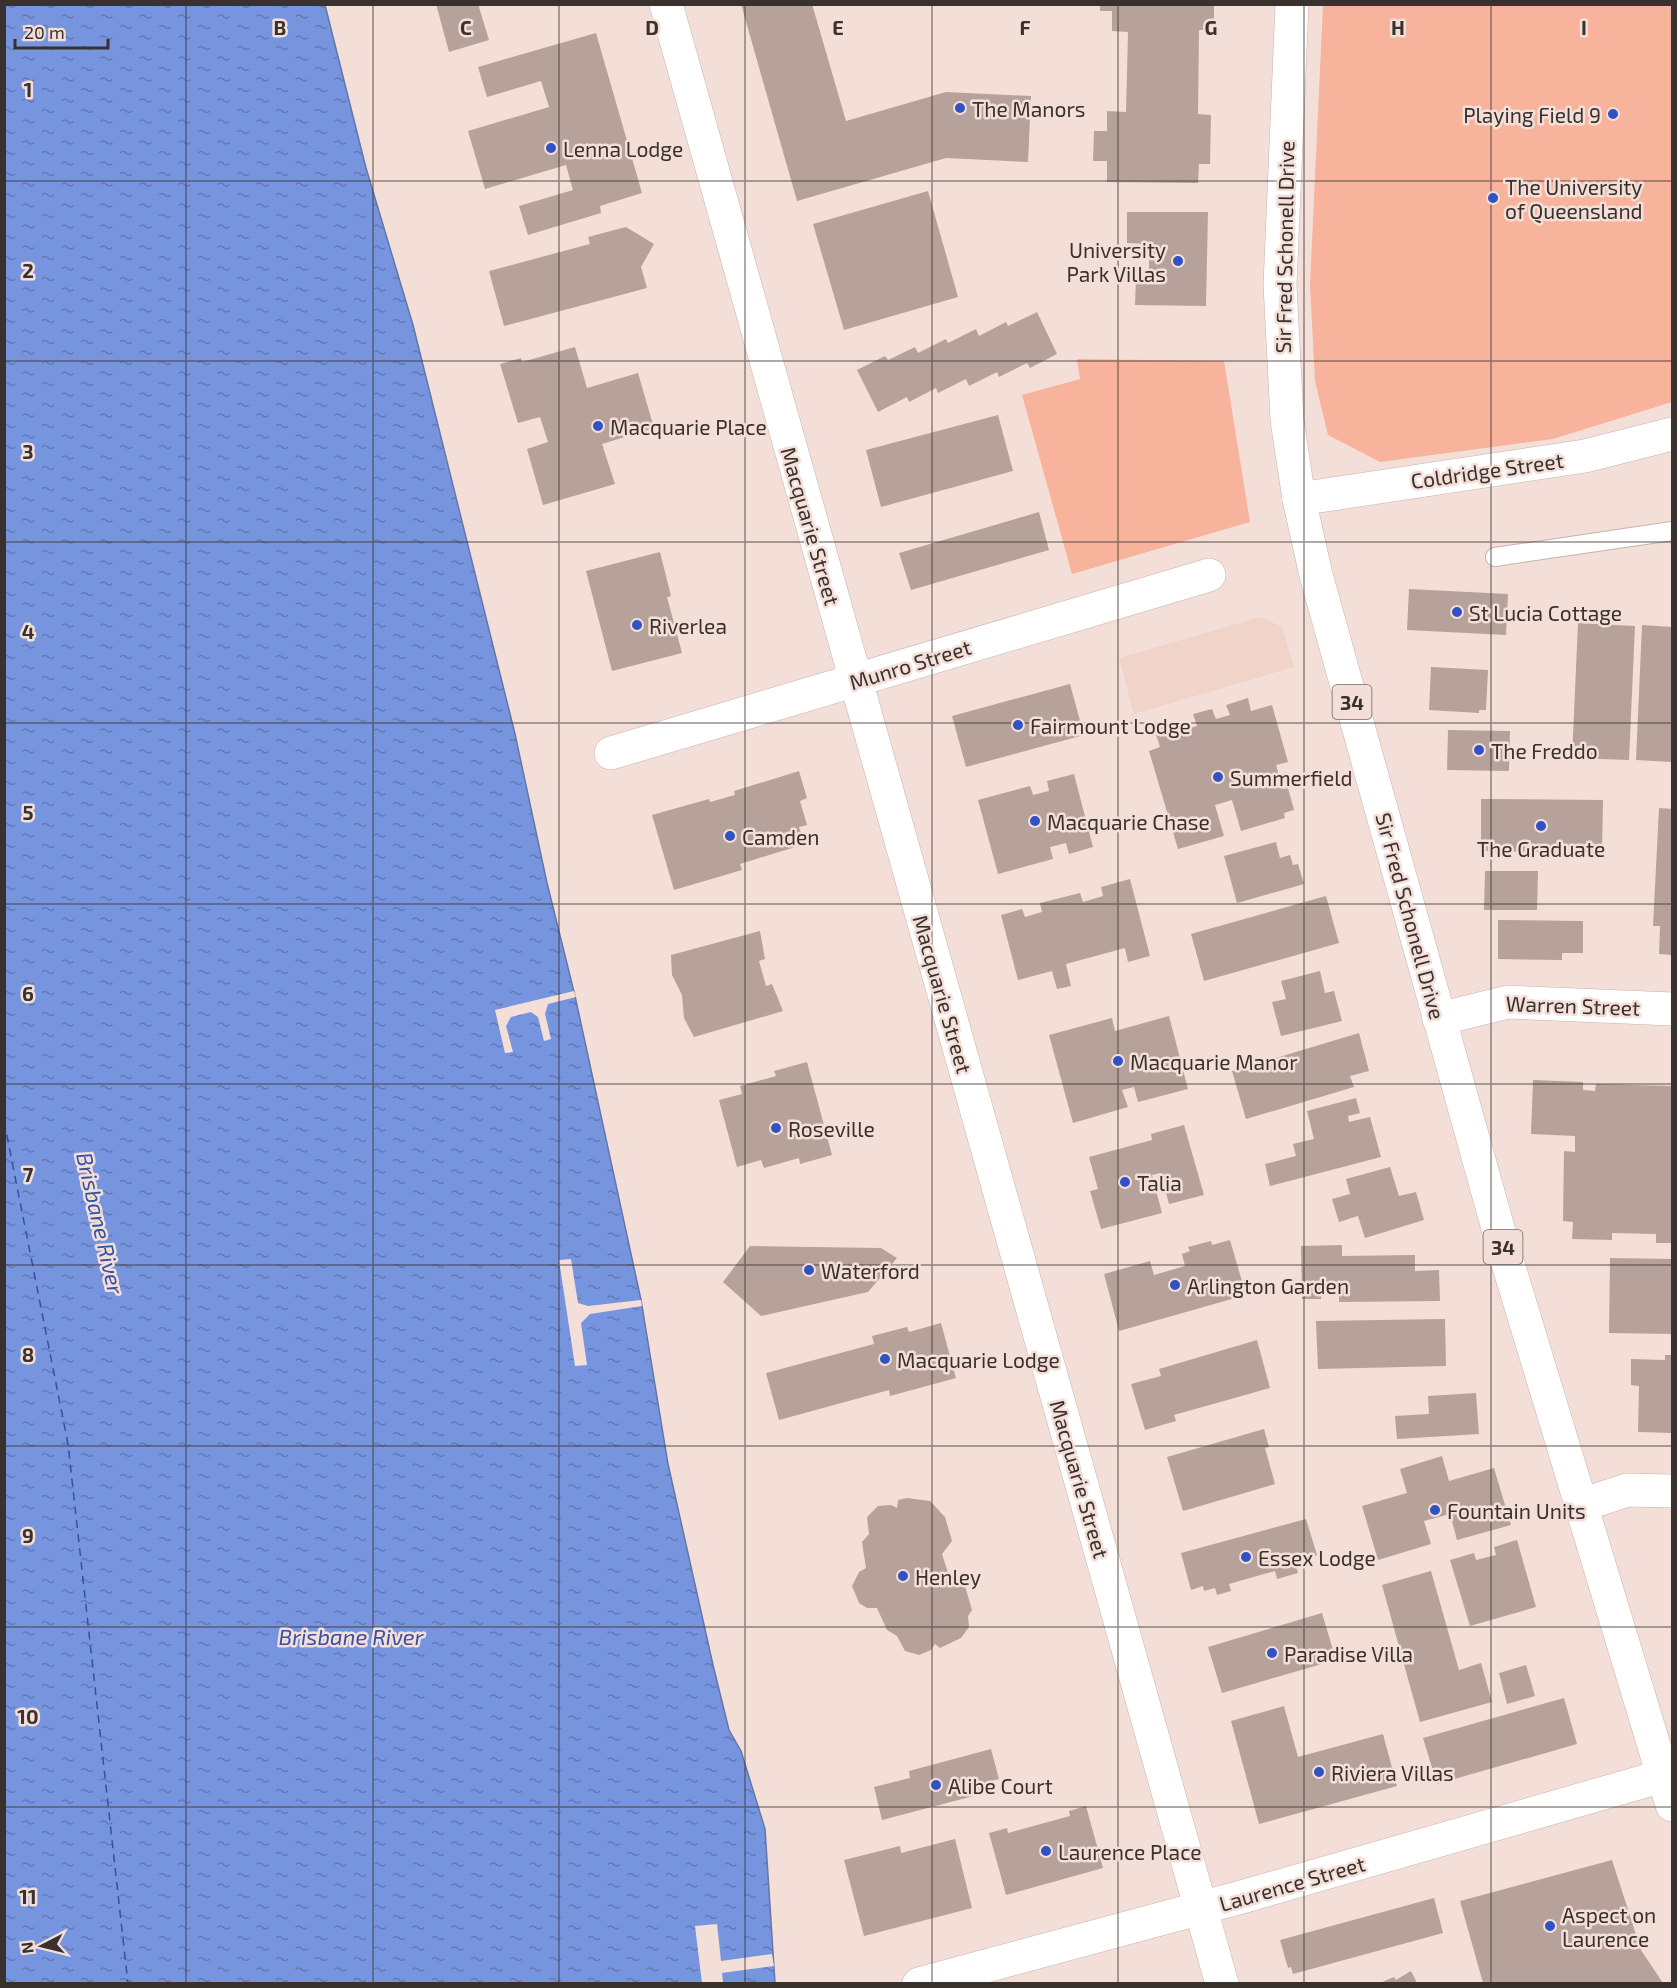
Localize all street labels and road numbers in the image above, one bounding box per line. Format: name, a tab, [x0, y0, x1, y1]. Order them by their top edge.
street label: Sir Fred Schonell Drive	[1270, 140, 1298, 354]
street label: Macquarie Street	[776, 444, 846, 608]
street label: Coldridge Street	[1409, 447, 1565, 493]
street label: Munro Street	[846, 634, 974, 694]
road number: 34	[1332, 685, 1372, 719]
street label: Sir Fred Schonell Drive	[1371, 810, 1451, 1022]
street label: Macquarie Street	[908, 912, 978, 1076]
street label: Warren Street	[1505, 990, 1641, 1020]
road number: 34	[1484, 1230, 1522, 1264]
street label: Macquarie Street	[1045, 1397, 1115, 1561]
street label: Laurence Street	[1216, 1850, 1368, 1916]

